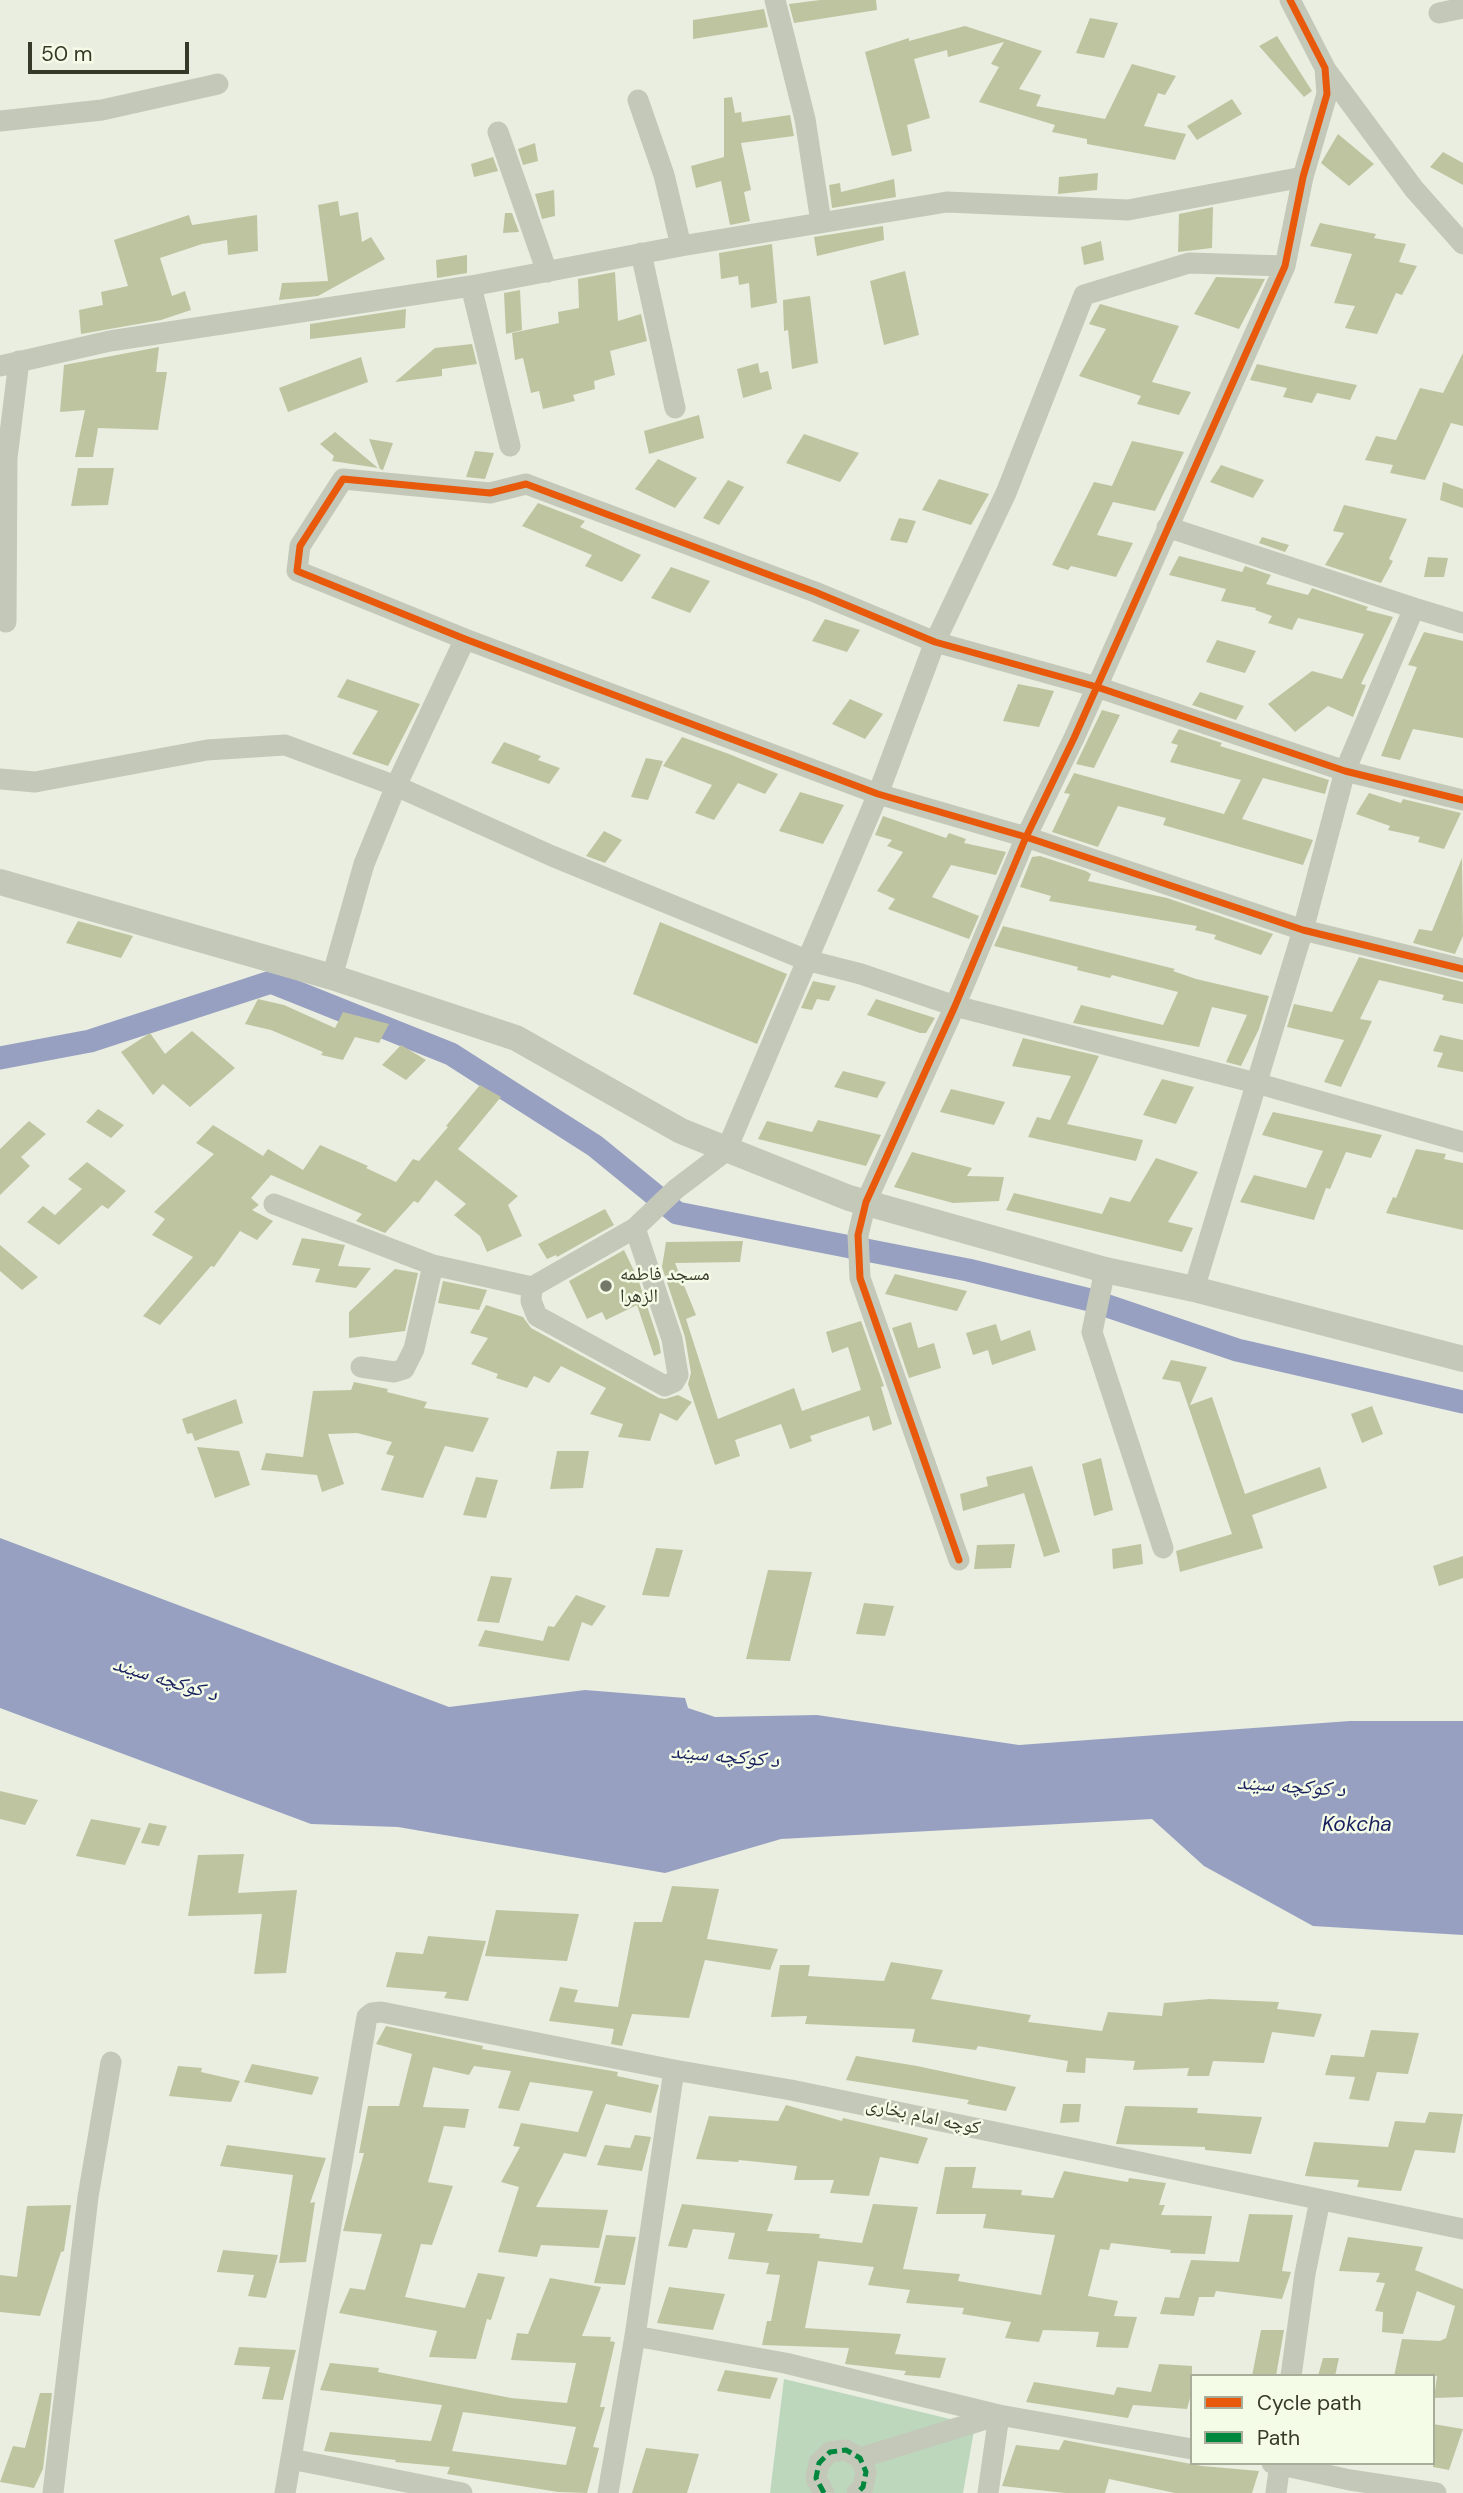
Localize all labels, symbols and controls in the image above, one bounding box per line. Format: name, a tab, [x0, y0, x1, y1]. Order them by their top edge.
scale bar	[32, 28, 192, 72]
text: 50 m	[41, 40, 92, 68]
place label: مسجد فاطمه الزهرا	[620, 1264, 710, 1308]
marker: مسجد فاطمه الزهرا	[598, 1278, 614, 1294]
water label: د کوکچه سیند	[109, 1652, 221, 1708]
water label: د کوکچه سیند	[670, 1740, 780, 1774]
water label: د کوکچه سیند	[1236, 1771, 1346, 1803]
water label: Kokcha	[1322, 1812, 1392, 1838]
street label: کوچه امام بخاری	[864, 2094, 982, 2140]
legend	[1190, 2374, 1435, 2465]
text: Cycle path	[1257, 2389, 1362, 2417]
text: Path	[1257, 2424, 1300, 2452]

